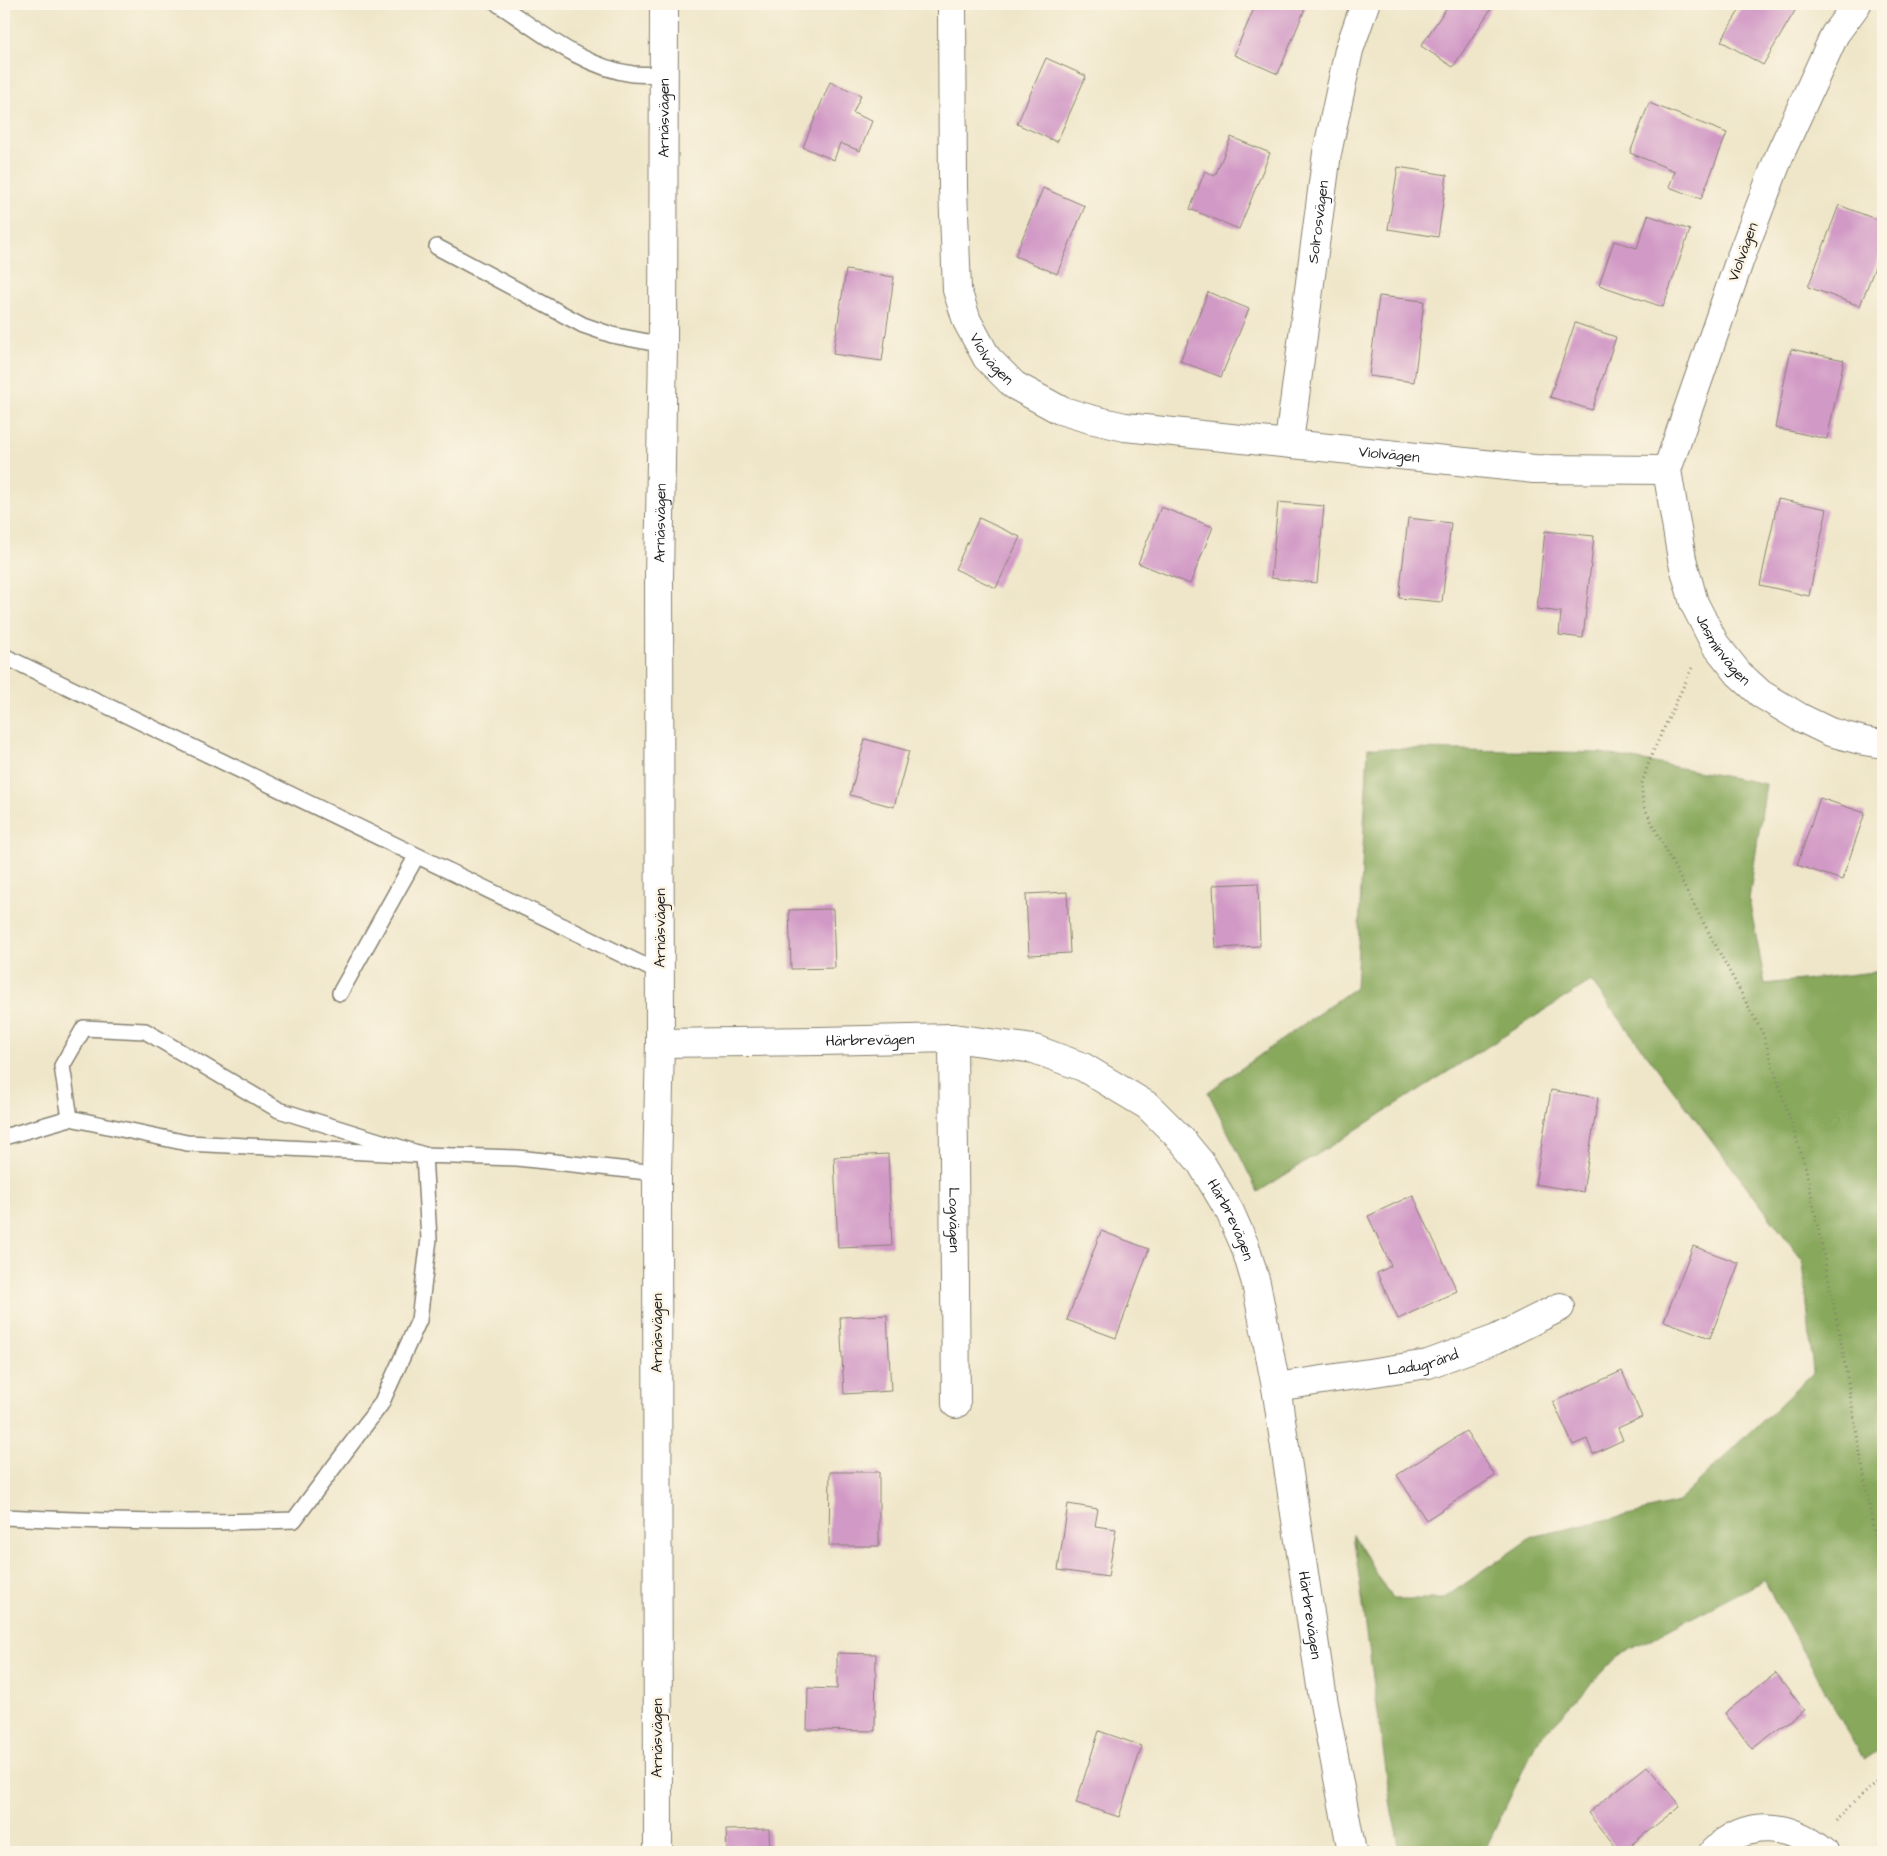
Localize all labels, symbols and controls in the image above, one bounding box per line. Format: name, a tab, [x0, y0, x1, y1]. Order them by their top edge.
street label: Arnäsvägen	[653, 78, 675, 158]
street label: Solrosvägen	[1302, 179, 1334, 265]
street label: Violvägen	[1723, 219, 1764, 285]
street label: Violvägen	[965, 329, 1019, 390]
street label: Violvägen	[1358, 441, 1421, 468]
street label: Arnäsvägen	[649, 483, 672, 563]
street label: Jasminvägen	[1691, 610, 1756, 691]
street label: Arnäsvägen	[650, 888, 672, 968]
street label: Härbrevägen	[825, 1028, 915, 1051]
street label: Härbrevägen	[1202, 1175, 1259, 1263]
street label: Logvägen	[943, 1187, 965, 1253]
street label: Arnäsvägen	[647, 1293, 669, 1373]
street label: Ladugränd	[1386, 1343, 1461, 1380]
street label: Härbrevägen	[1293, 1570, 1327, 1661]
street label: Arnäsvägen	[647, 1698, 669, 1778]

